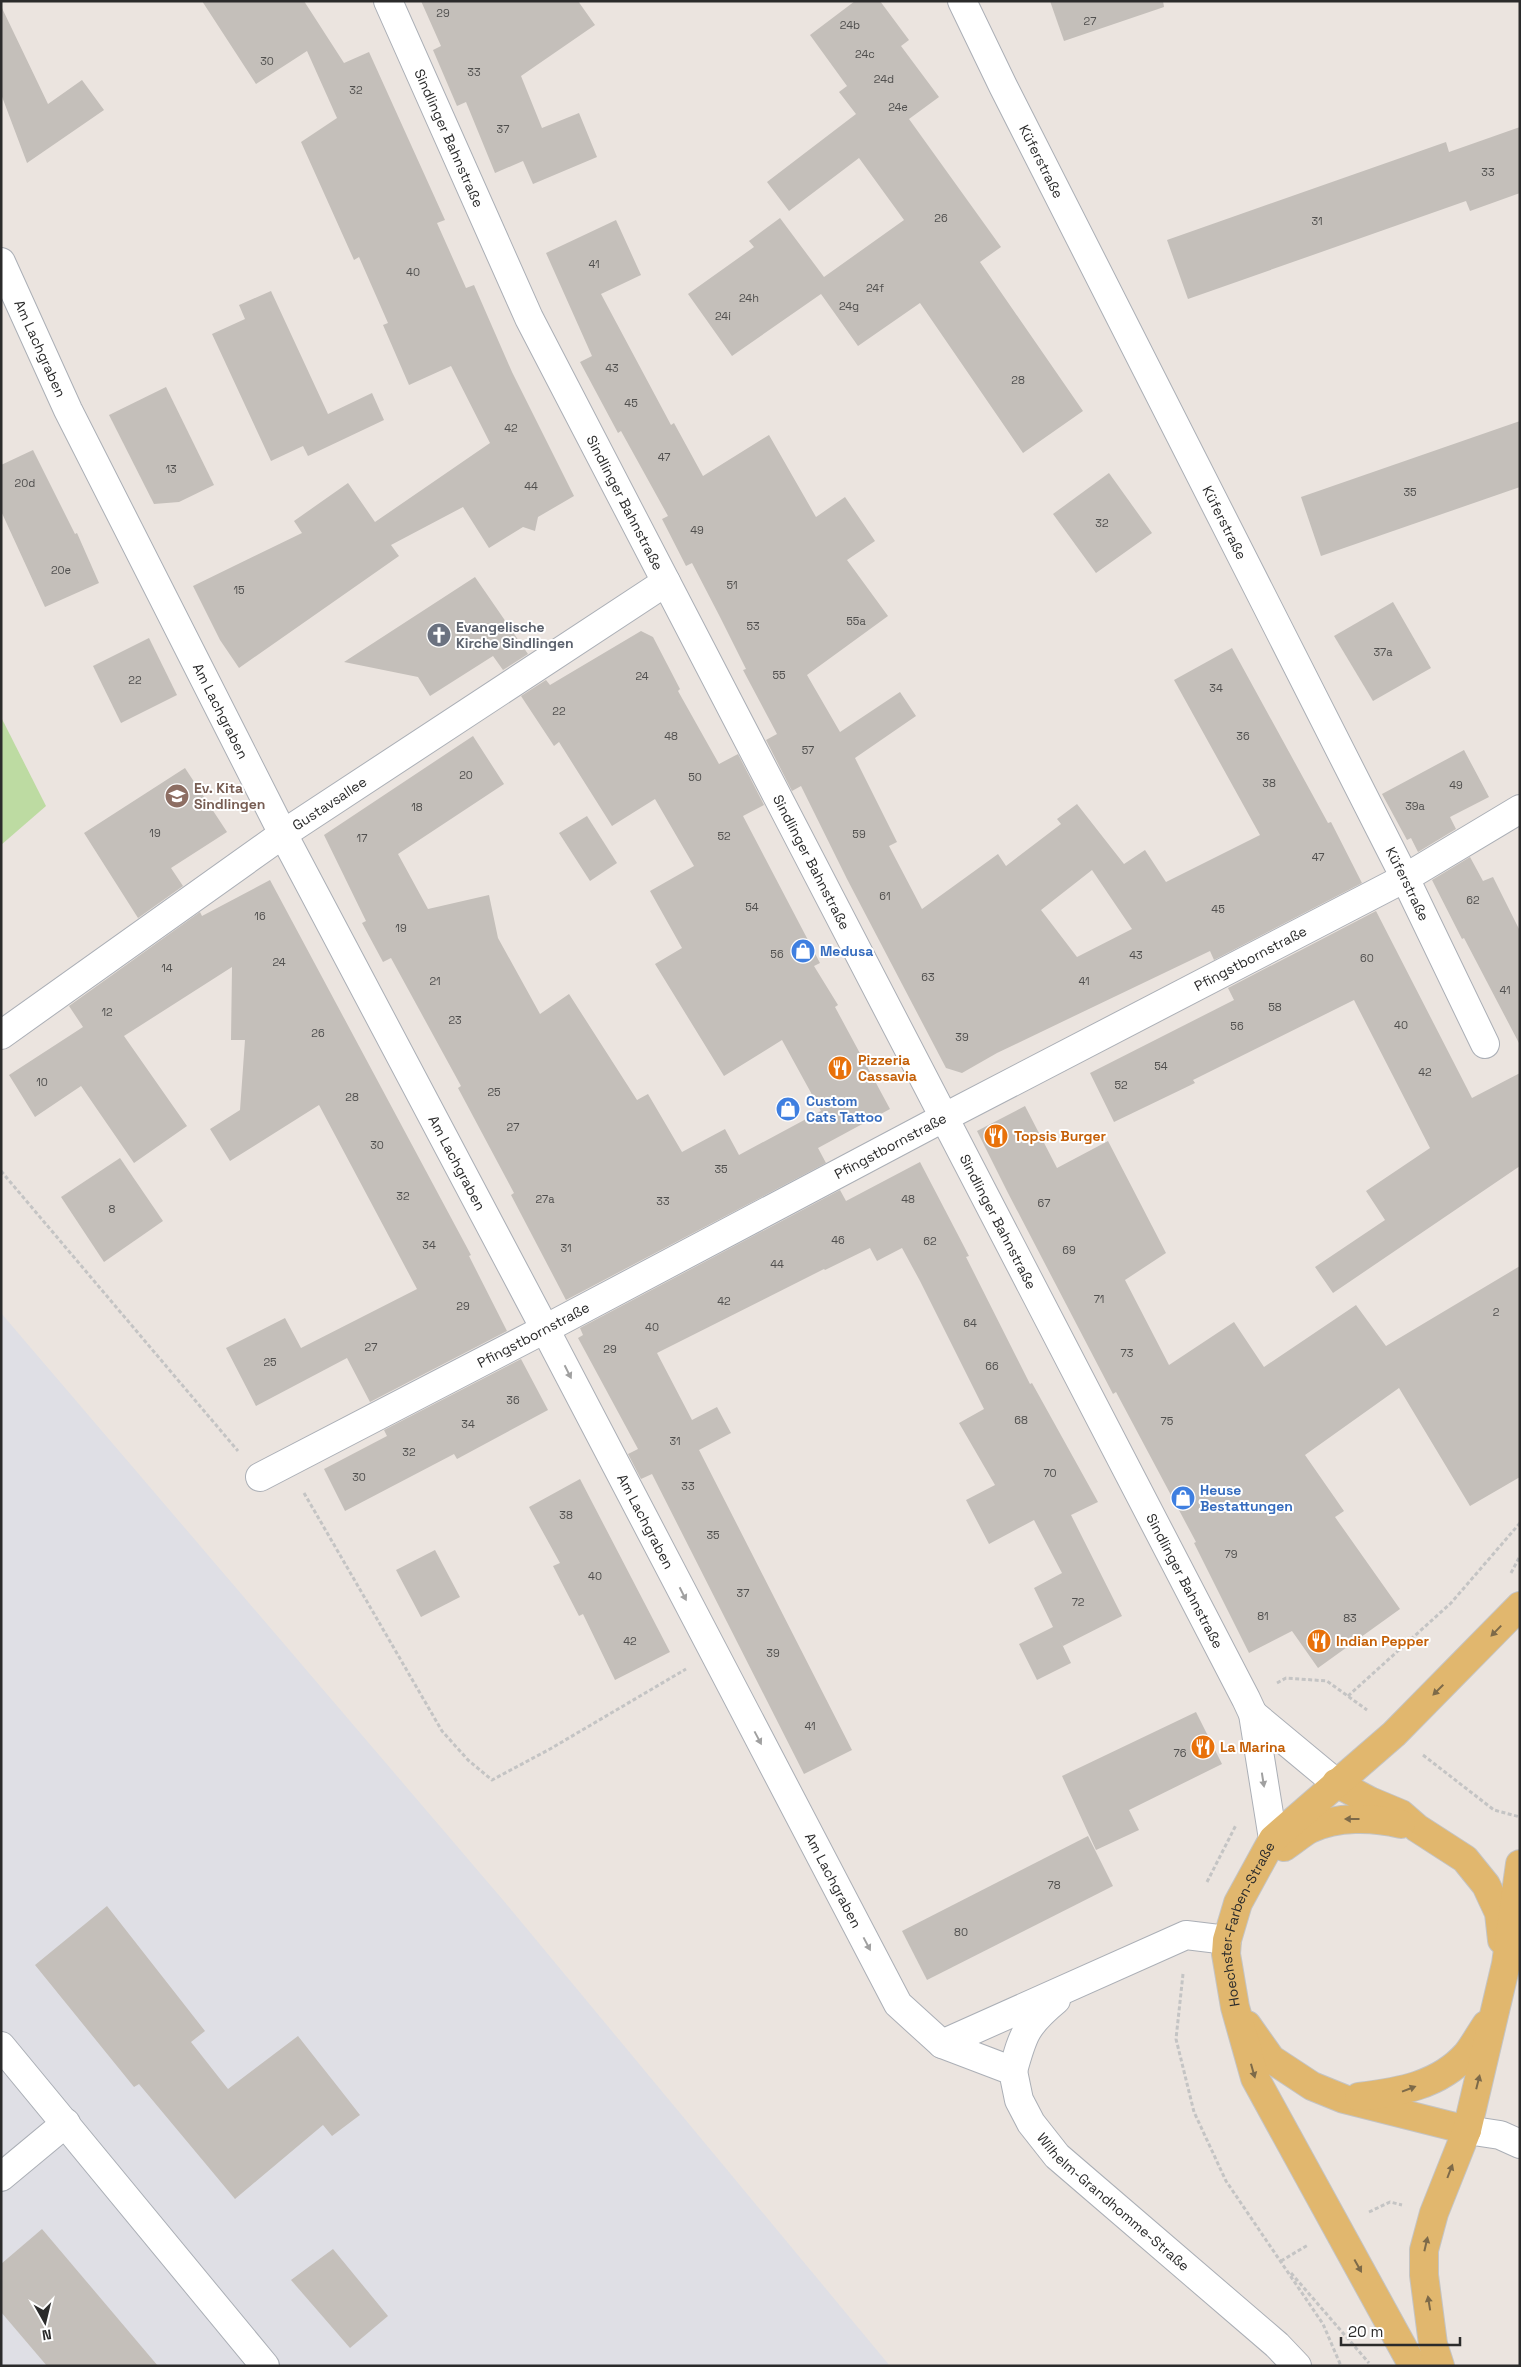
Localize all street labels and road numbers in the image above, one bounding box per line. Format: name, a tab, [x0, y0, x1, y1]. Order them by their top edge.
street label: Sindlinger Bahnstraße	[410, 66, 488, 210]
street label: Küferstraße	[1015, 122, 1067, 201]
street label: Am Lachgraben	[10, 297, 70, 400]
street label: Sindlinger Bahnstraße	[582, 432, 667, 573]
street label: Küferstraße	[1198, 483, 1251, 562]
street label: Am Lachgraben	[189, 660, 252, 762]
street label: Gustavsallee	[289, 772, 370, 834]
street label: Sindlinger Bahnstraße	[769, 792, 854, 933]
street label: Küferstraße	[1382, 844, 1433, 924]
street label: Pfingstbornstraße	[1191, 922, 1310, 995]
street label: Pfingstbornstraße	[831, 1109, 950, 1183]
street label: Am Lachgraben	[425, 1112, 490, 1214]
street label: Sindlinger Bahnstraße	[956, 1151, 1041, 1292]
street label: Pfingstbornstraße	[474, 1298, 593, 1372]
street label: Am Lachgraben	[613, 1471, 678, 1572]
street label: Sindlinger Bahnstraße	[1142, 1510, 1227, 1652]
street label: Am Lachgraben	[801, 1830, 866, 1931]
street label: Hoechster-Farben-Straße	[1217, 1838, 1279, 2008]
street label: Wilhelm-Grandhomme-Straße	[1033, 2129, 1193, 2275]

